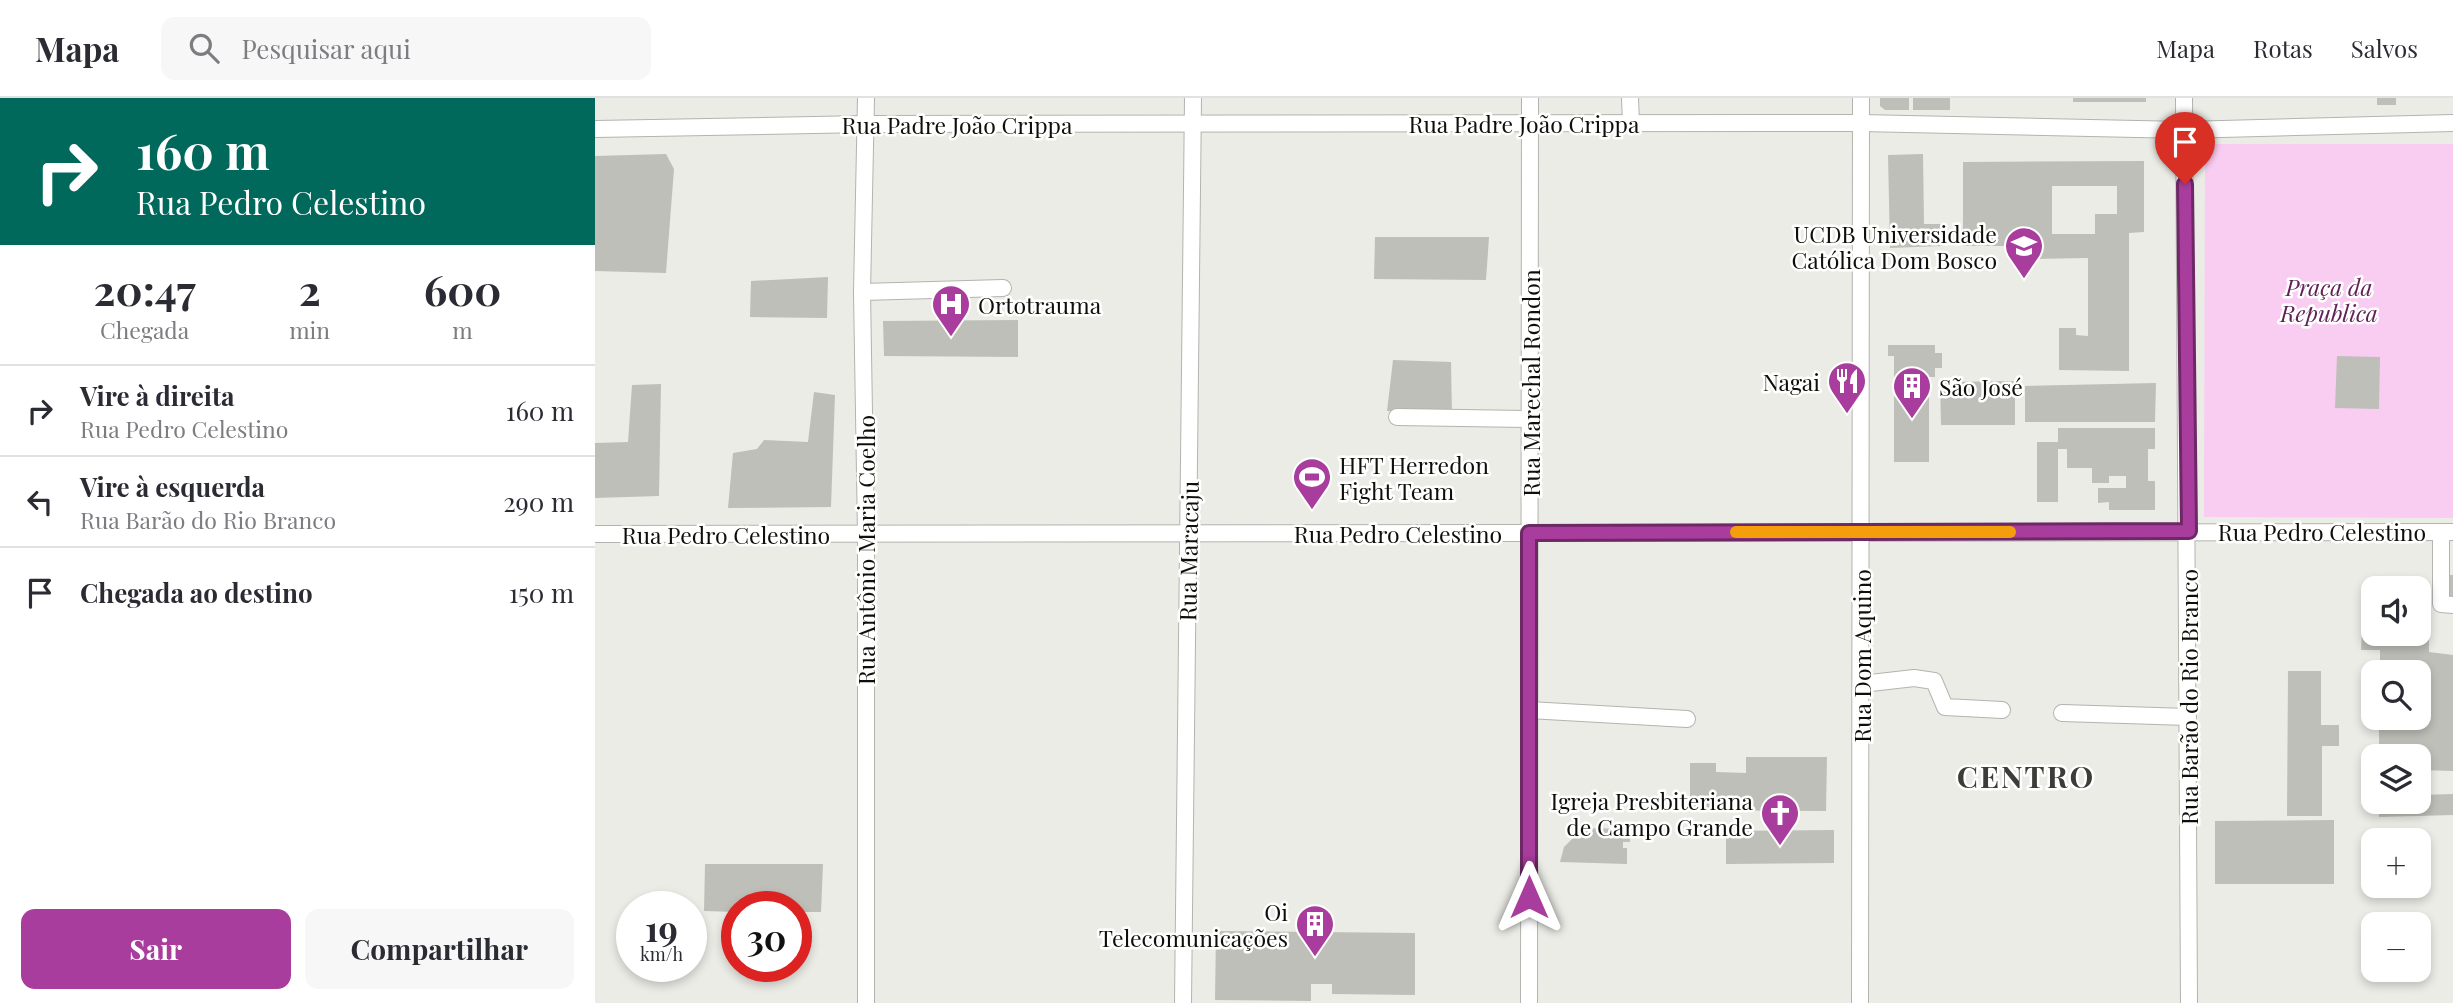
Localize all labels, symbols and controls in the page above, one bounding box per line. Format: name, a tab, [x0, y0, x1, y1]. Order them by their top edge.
search box	[161, 17, 651, 80]
text: Mapa	[35, 26, 119, 70]
icon: search	[185, 29, 223, 67]
text: Pesquisar aqui	[241, 31, 411, 66]
text: Mapa	[2156, 32, 2215, 64]
text: Rotas	[2253, 32, 2313, 64]
text: Salvos	[2351, 32, 2418, 64]
street label: Rua Padre João Crippa	[1409, 108, 1640, 139]
street label: Rua Padre João Crippa	[842, 109, 1073, 140]
pin	[2155, 112, 2215, 184]
text: 160 m	[136, 117, 270, 182]
icon: arrive	[2166, 123, 2204, 161]
icon: right	[21, 126, 112, 217]
text: Rua Pedro Celestino	[136, 180, 426, 223]
place label: UCDB Universidade Católica Dom Bosco	[1791, 218, 1997, 275]
school or university icon: UCDB Universidade Católica Dom Bosco	[2003, 225, 2045, 280]
text: 20:47	[94, 261, 196, 317]
text: 2	[299, 261, 321, 317]
text: 600	[424, 261, 501, 317]
street label: Rua Marechal Rondon	[1515, 269, 1546, 497]
park label: Praça da Republica	[2279, 271, 2378, 328]
hospital icon: Ortotrauma	[930, 283, 972, 338]
place label: Ortotrauma	[978, 289, 1102, 320]
text: Chegada	[100, 314, 189, 345]
text: min	[289, 314, 330, 345]
text: m	[452, 314, 473, 345]
restaurant icon: Nagai	[1826, 360, 1868, 415]
building icon: São José	[1891, 365, 1933, 420]
place label: Nagai	[1763, 366, 1820, 397]
place label: São José	[1939, 371, 2023, 402]
text: Vire à direita	[80, 378, 235, 413]
icon: right	[21, 392, 59, 430]
text: 160 m	[506, 393, 574, 428]
text: Rua Pedro Celestino	[80, 413, 288, 444]
street label: Rua Antônio Maria Coelho	[850, 415, 881, 685]
place label: HFT Herredon Fight Team	[1339, 449, 1489, 506]
sports icon: HFT Herredon Fight Team	[1291, 456, 1333, 511]
text: Vire à esquerda	[80, 469, 265, 504]
street label: Rua Maracaju	[1171, 481, 1205, 621]
icon: left	[21, 483, 59, 521]
text: 290 m	[503, 484, 574, 519]
text: Rua Barão do Rio Branco	[80, 504, 336, 535]
street label: Rua Pedro Celestino	[2218, 516, 2426, 547]
street label: Rua Pedro Celestino	[1294, 518, 1502, 549]
street label: Rua Pedro Celestino	[622, 519, 830, 550]
street label: Rua Dom Aquino	[1846, 569, 1877, 743]
street label: Rua Barão do Rio Branco	[2173, 569, 2204, 825]
icon: arrive	[21, 574, 59, 612]
text: Chegada ao destino	[80, 575, 313, 610]
text: 150 m	[509, 575, 574, 610]
map controls	[2361, 576, 2431, 982]
button: sound	[2361, 576, 2431, 646]
button: search	[2361, 660, 2431, 730]
button: layers	[2361, 744, 2431, 814]
district label: CENTRO	[1957, 756, 2095, 796]
place label: Igreja Presbiteriana de Campo Grande	[1551, 785, 1754, 842]
church icon: Igreja Presbiteriana de Campo Grande	[1759, 792, 1801, 847]
button: +	[2361, 828, 2431, 898]
position arrow	[1492, 860, 1566, 934]
speed limit sign: 30	[721, 891, 812, 982]
place label: Oi Telecomunicações	[1099, 896, 1288, 953]
building icon: Oi Telecomunicações	[1294, 903, 1336, 958]
text: 19	[645, 904, 678, 951]
button: Sair	[21, 909, 291, 989]
button: Compartilhar	[305, 909, 574, 989]
button: −	[2361, 912, 2431, 982]
text: km/h	[640, 942, 683, 966]

